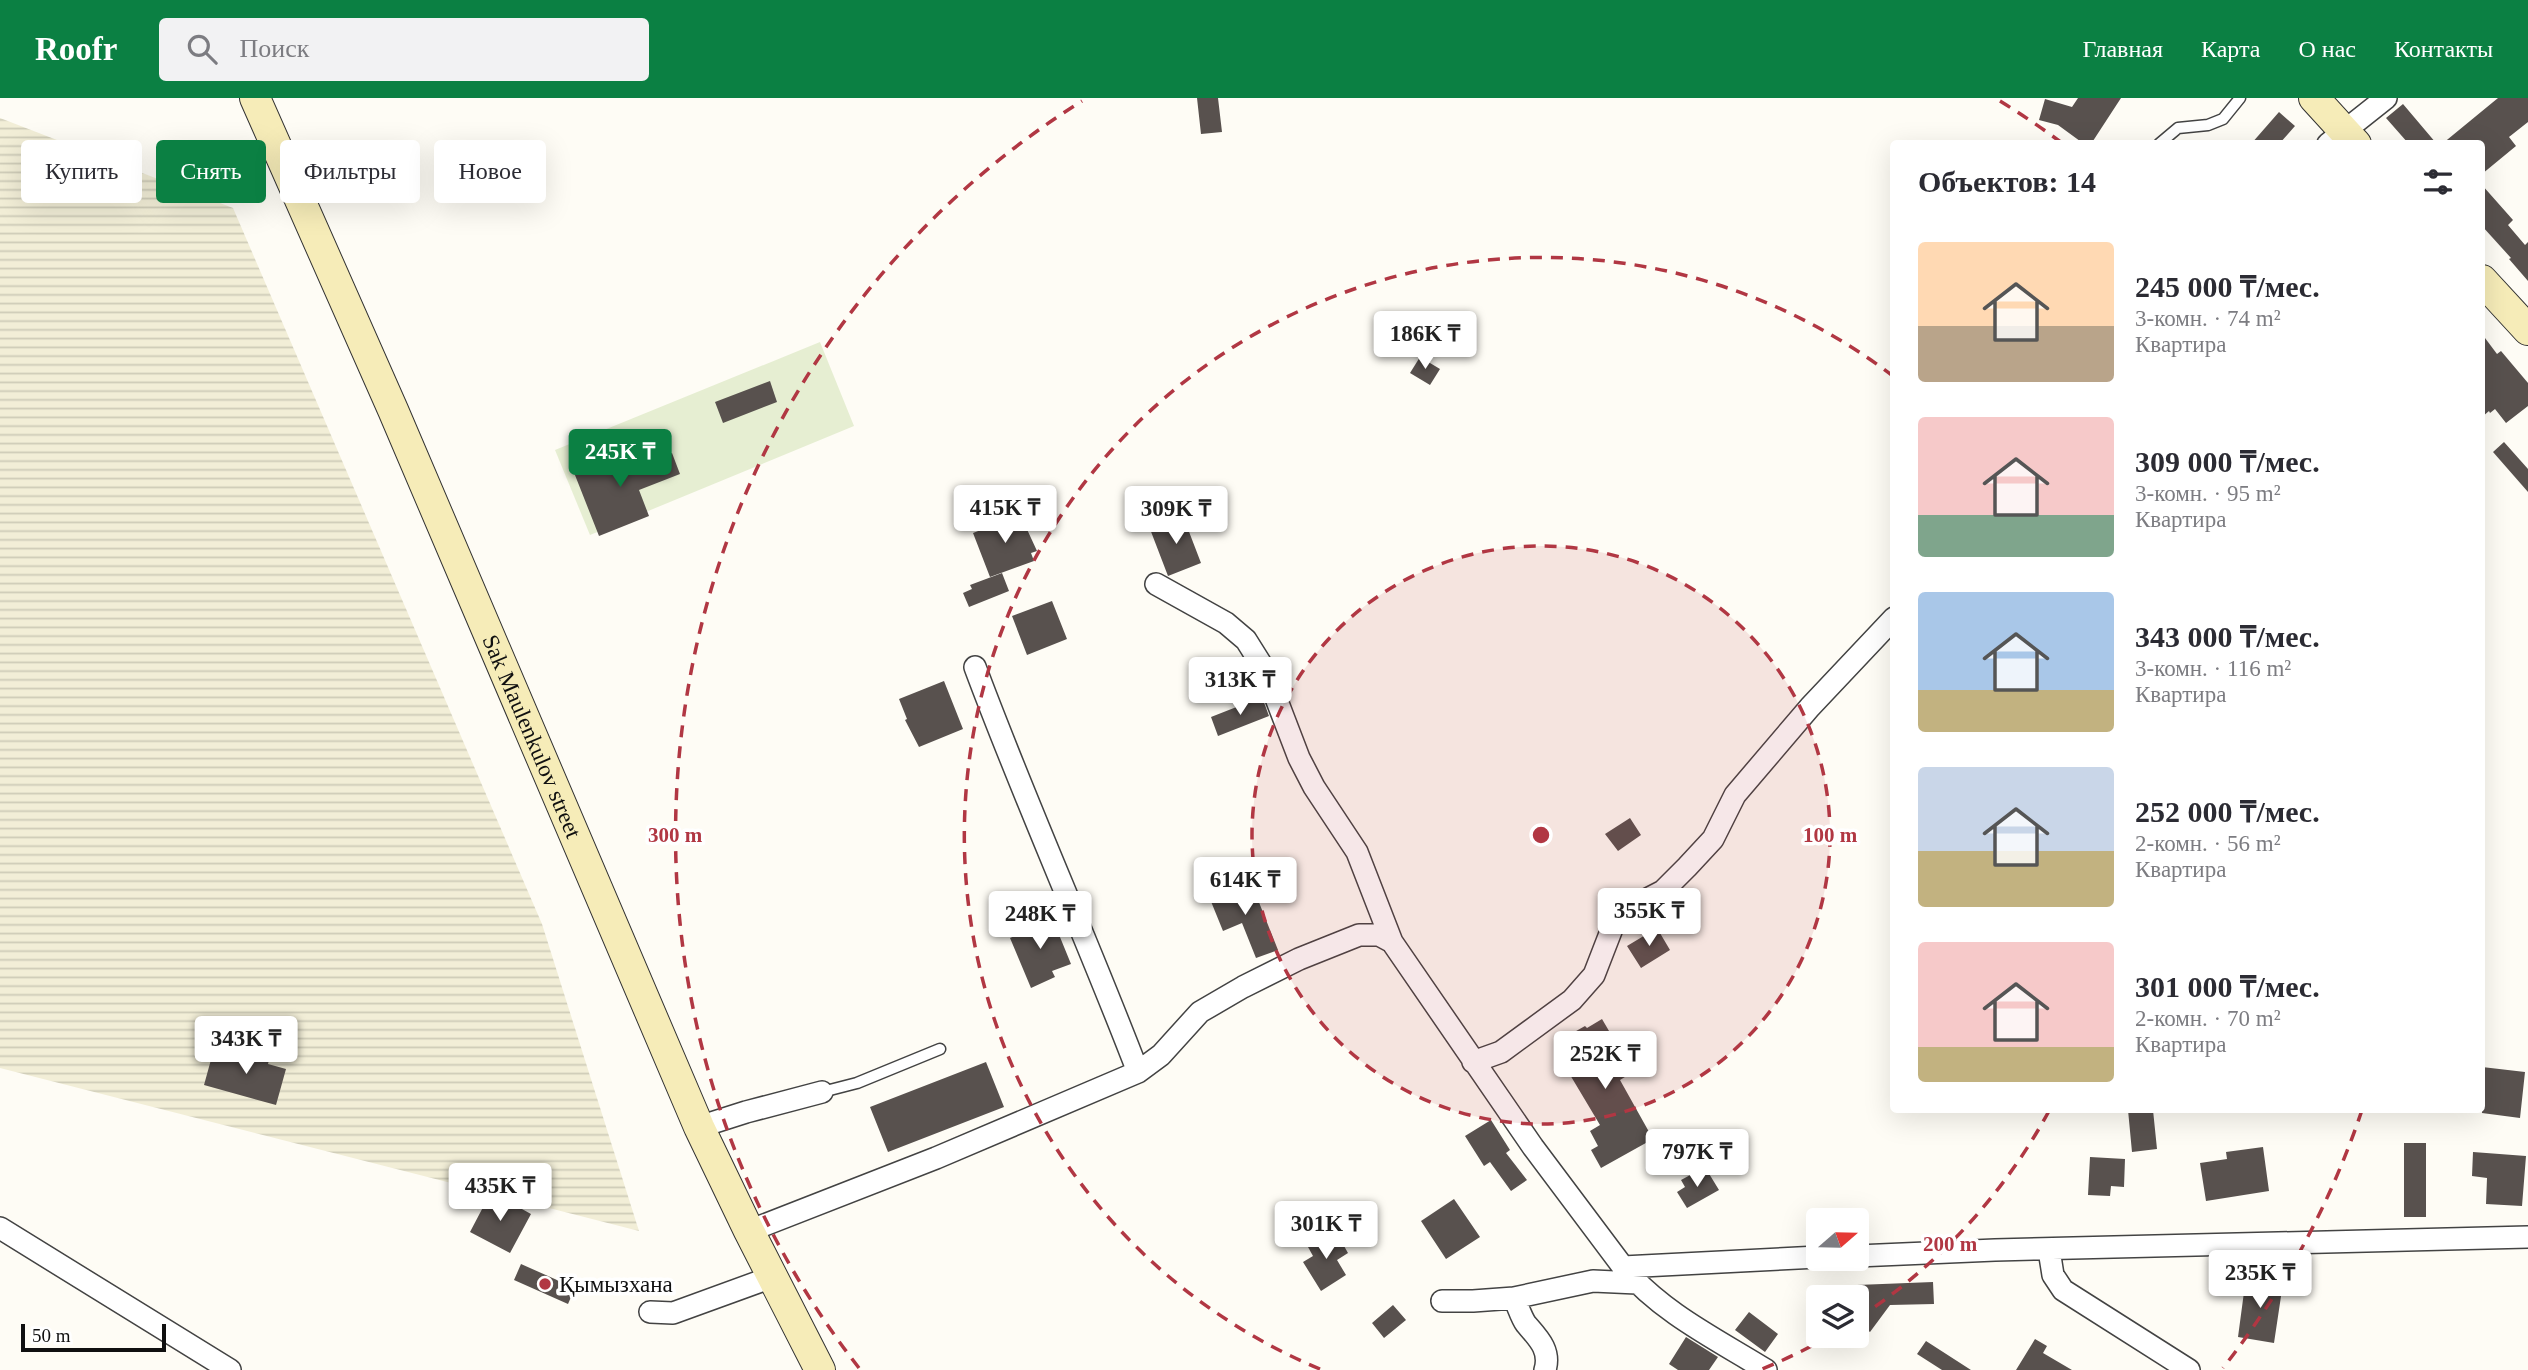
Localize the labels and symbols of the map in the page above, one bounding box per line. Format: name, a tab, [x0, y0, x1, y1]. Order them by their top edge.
pin: 186K ₸	[1368, 312, 1482, 371]
pin: 245K ₸	[563, 430, 677, 489]
pin: 415K ₸	[948, 486, 1062, 545]
pin: 309K ₸	[1119, 486, 1233, 546]
street label: Sak Maulenkulov street	[477, 631, 586, 843]
pin: 313K ₸	[1183, 658, 1297, 717]
text: 300 m	[648, 823, 703, 847]
centre of rings	[1529, 823, 1553, 847]
text: 100 m	[1803, 823, 1858, 847]
pin: 614K ₸	[1188, 858, 1302, 917]
pin: 355K ₸	[1592, 888, 1706, 948]
pin: 248K ₸	[983, 892, 1097, 951]
pin: 343K ₸	[189, 1016, 303, 1076]
pin: 252K ₸	[1548, 1032, 1662, 1091]
pin: 797K ₸	[1640, 1130, 1754, 1189]
pin: 435K ₸	[443, 1164, 557, 1223]
pin: 301K ₸	[1269, 1202, 1383, 1261]
north arrow	[1806, 1208, 1869, 1270]
text: 200 m	[1923, 1232, 1978, 1256]
pin: 235K ₸	[2203, 1250, 2317, 1310]
place label: Қымызхана	[559, 1272, 673, 1297]
marker: Қымызхана	[537, 1276, 553, 1292]
scale bar	[21, 1321, 166, 1353]

